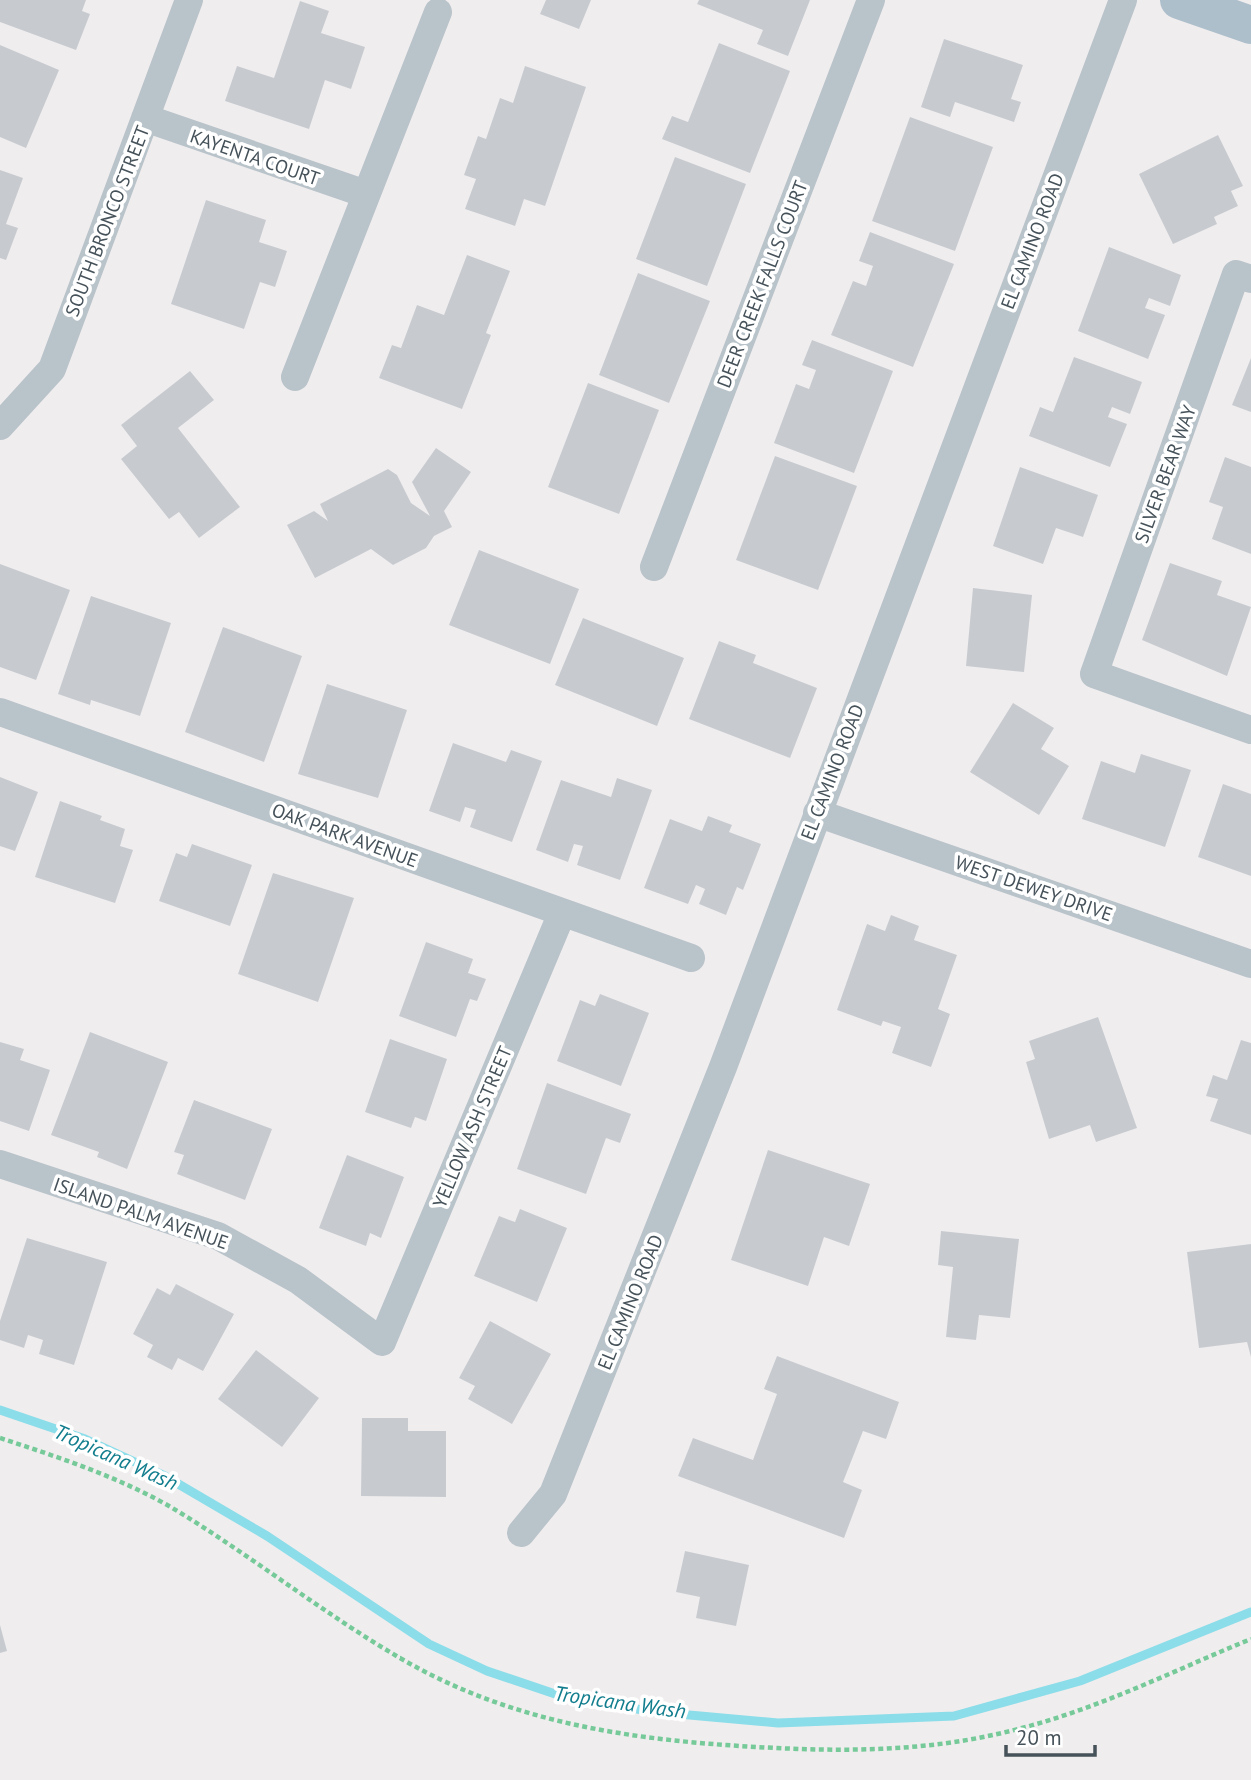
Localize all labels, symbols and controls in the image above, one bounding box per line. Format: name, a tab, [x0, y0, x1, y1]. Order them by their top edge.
street label: SOUTH BRONCO STREET	[60, 122, 155, 320]
street label: KAYENTA COURT	[187, 124, 323, 191]
street label: EL CAMINO ROAD	[995, 170, 1069, 312]
street label: DEER CREEK FALLS COURT	[711, 177, 813, 391]
street label: SILVER BEAR WAY	[1129, 401, 1201, 546]
street label: EL CAMINO ROAD	[795, 701, 869, 843]
street label: OAK PARK AVENUE	[269, 797, 421, 873]
street label: WEST DEWEY DRIVE	[952, 850, 1116, 926]
street label: YELLOW ASH STREET	[427, 1042, 517, 1212]
street label: ISLAND PALM AVENUE	[50, 1172, 232, 1254]
street label: EL CAMINO ROAD	[592, 1231, 668, 1373]
water label: Tropicana Wash	[50, 1418, 182, 1496]
water label: Tropicana Wash	[552, 1679, 688, 1725]
scale bar	[1006, 1714, 1095, 1758]
text: 20 m	[1016, 1724, 1062, 1751]

